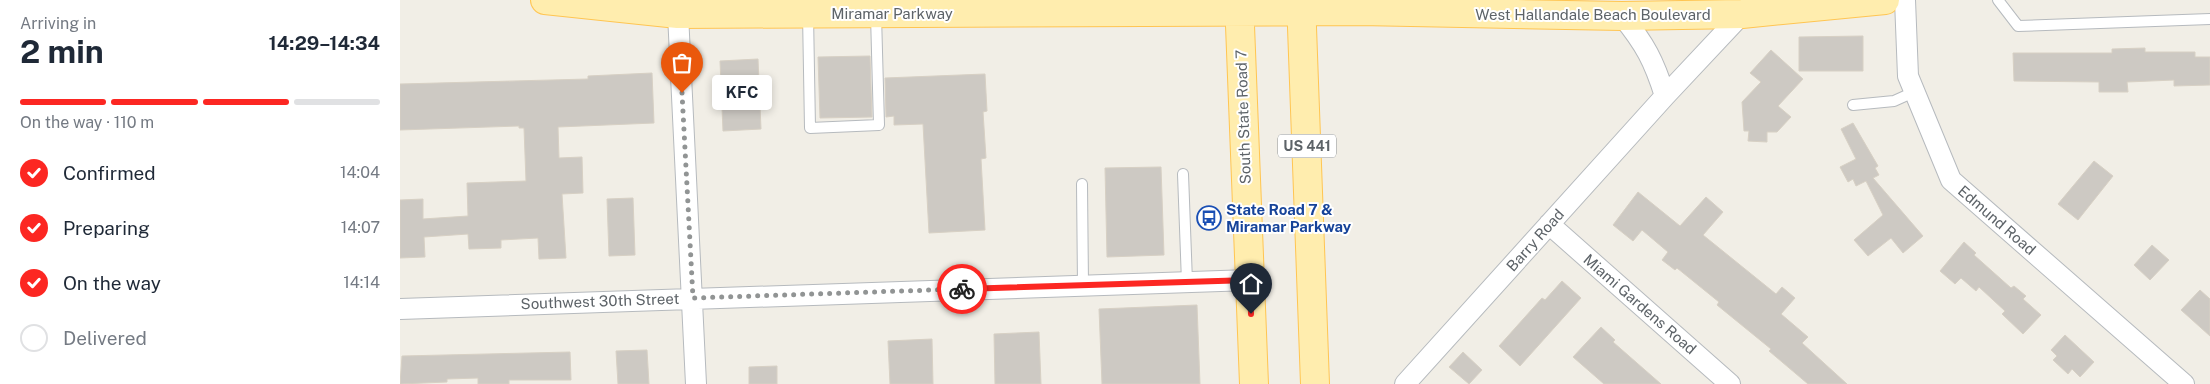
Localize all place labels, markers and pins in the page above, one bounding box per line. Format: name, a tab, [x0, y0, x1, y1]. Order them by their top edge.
pin	[661, 42, 703, 93]
callout: KFC	[712, 76, 772, 110]
place label: State Road 7 & Miramar Parkway	[1226, 201, 1352, 235]
bus stop icon: State Road 7 & Miramar Parkway	[1196, 205, 1222, 231]
pin	[1230, 263, 1272, 314]

